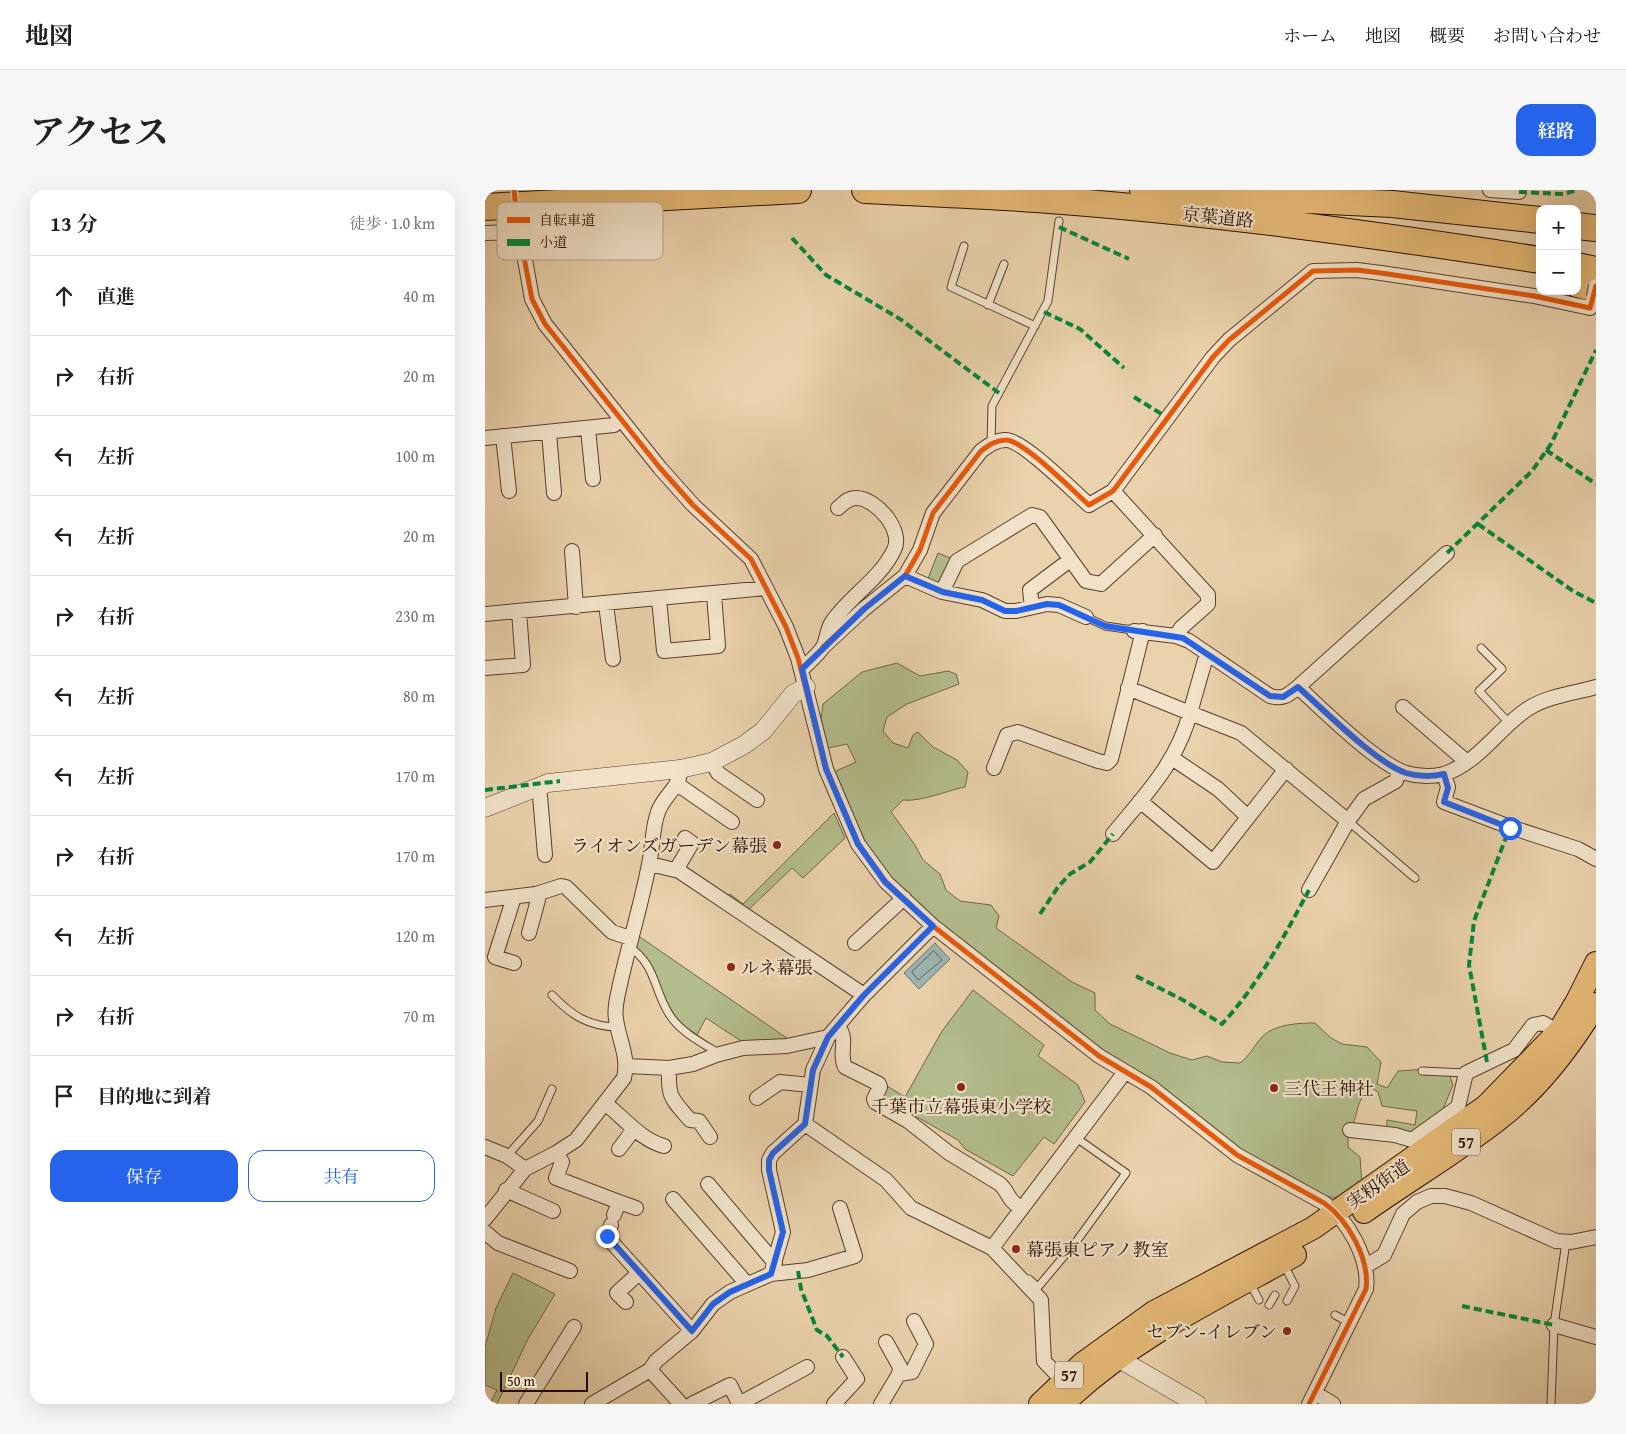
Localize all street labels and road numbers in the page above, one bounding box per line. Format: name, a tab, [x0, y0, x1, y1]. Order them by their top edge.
street label: 京葉道路	[1181, 200, 1255, 234]
road number: 57	[1452, 1129, 1480, 1156]
street label: 実籾街道	[1341, 1152, 1415, 1216]
road number: 57	[1055, 1362, 1083, 1388]

